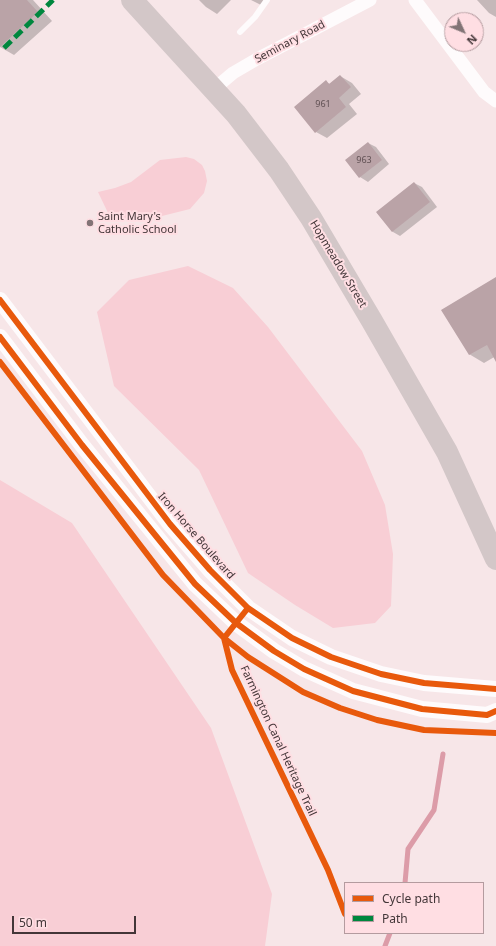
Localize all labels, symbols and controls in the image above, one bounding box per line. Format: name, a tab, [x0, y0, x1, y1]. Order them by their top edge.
north arrow	[444, 12, 484, 52]
street label: Seminary Road	[253, 18, 327, 66]
text: N	[464, 32, 481, 48]
house number: 961	[315, 99, 331, 109]
house number: 963	[356, 155, 372, 165]
place label: Saint Mary's Catholic School	[98, 210, 177, 236]
marker: Saint Mary's Catholic School	[85, 218, 95, 228]
street label: Hopmeadow Street	[307, 218, 369, 310]
street label: Iron Horse Boulevard	[155, 490, 237, 582]
street label: Farmington Canal Heritage Trail	[237, 664, 319, 818]
legend	[344, 882, 484, 934]
text: Cycle path	[382, 890, 440, 907]
scale bar	[14, 908, 138, 934]
text: Path	[382, 910, 408, 927]
text: 50 m	[19, 914, 47, 931]

